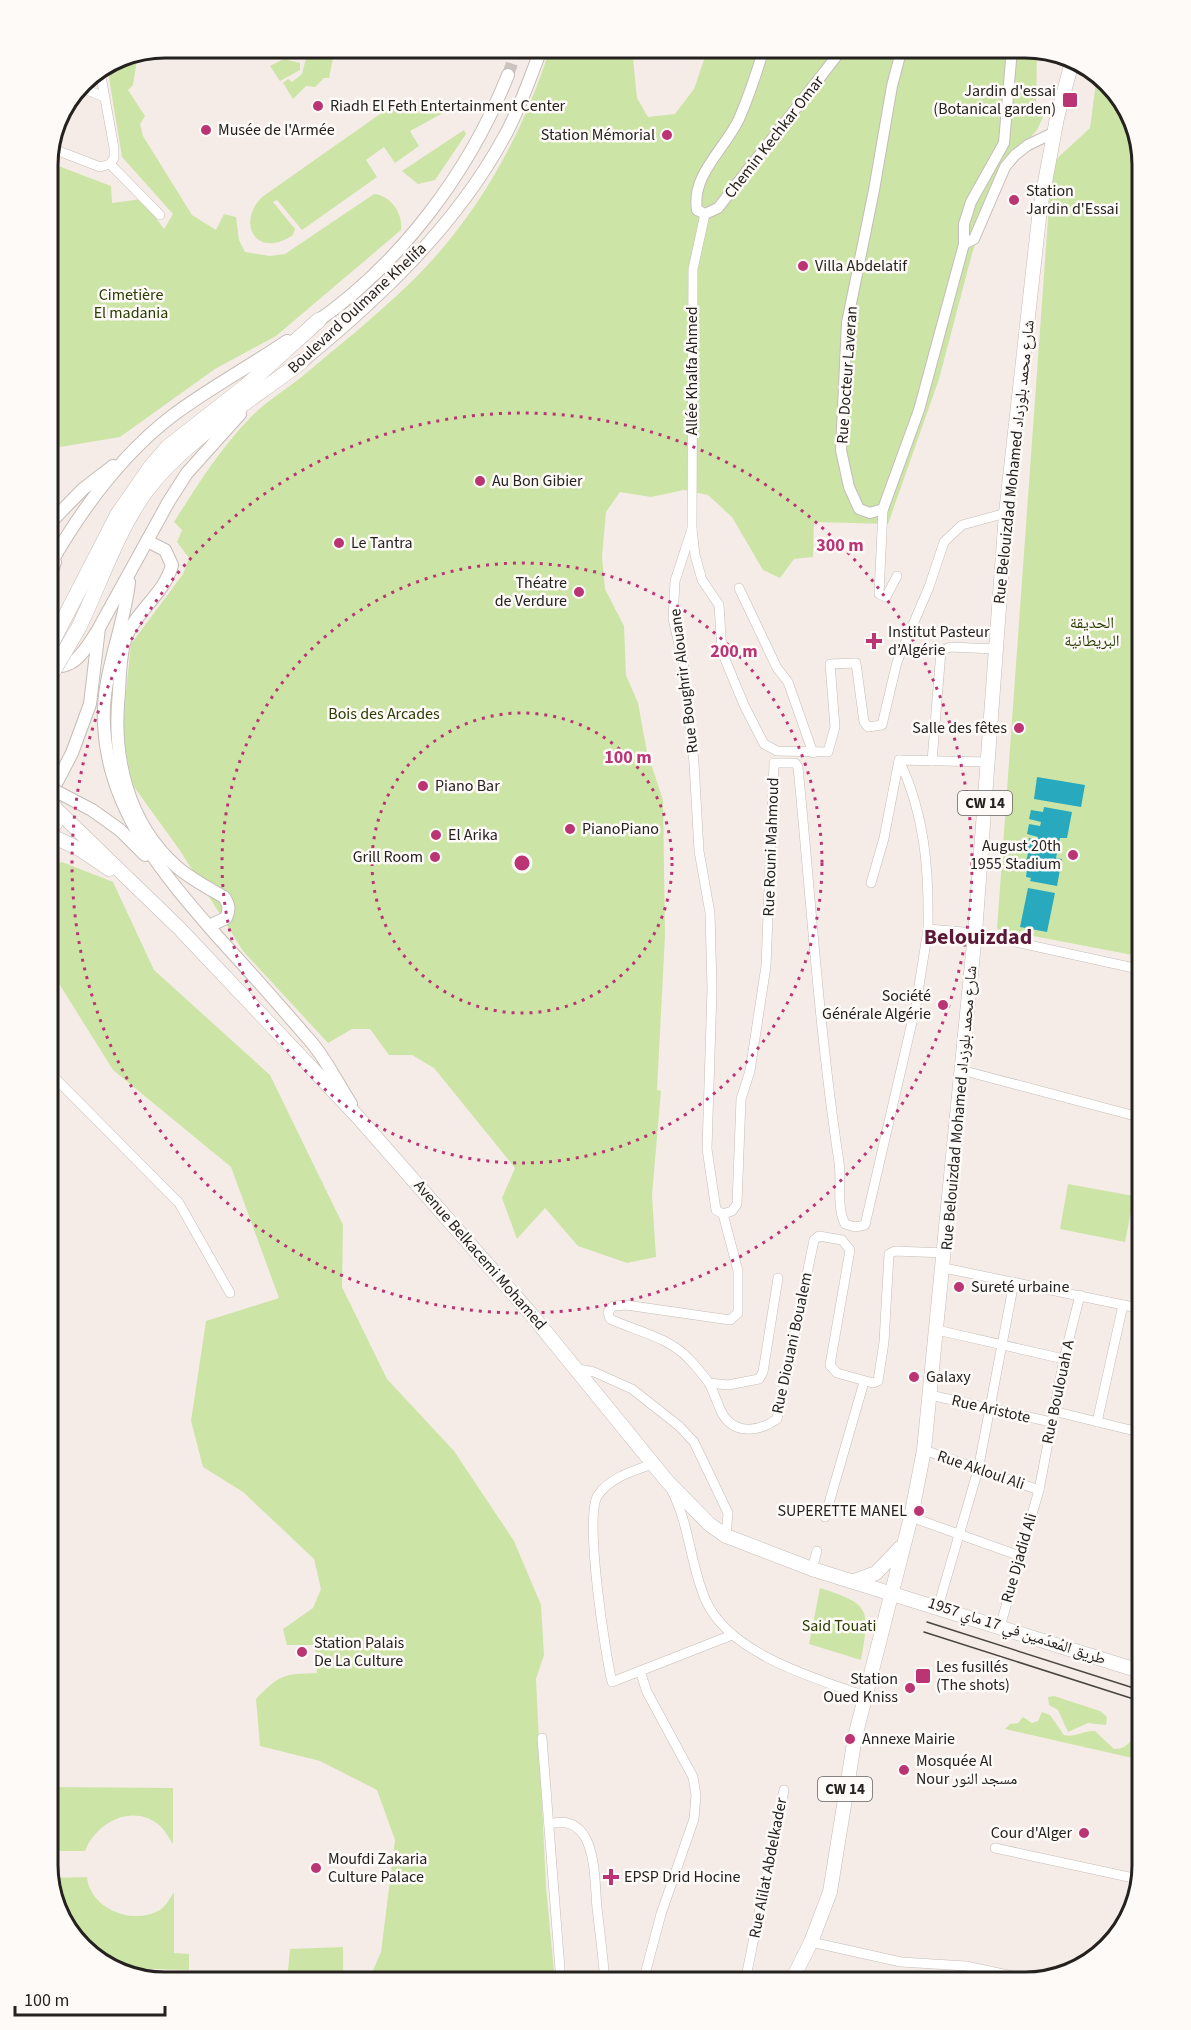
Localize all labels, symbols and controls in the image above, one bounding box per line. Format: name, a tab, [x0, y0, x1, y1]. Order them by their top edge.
street label: Chemin Kechkar Omar	[719, 71, 829, 203]
place label: Jardin d'essai (Botanical garden)	[933, 80, 1056, 120]
marker: Jardin d'essai (Botanical garden)	[1061, 91, 1079, 109]
place label: Riadh El Feth Entertainment Center	[330, 95, 566, 117]
marker: Riadh El Feth Entertainment Center	[311, 99, 325, 113]
place label: Musée de l'Armée	[218, 119, 335, 141]
marker: Musée de l'Armée	[199, 123, 213, 137]
place label: Station Mémorial	[541, 124, 655, 146]
marker: Station Mémorial	[660, 128, 674, 142]
place label: Station Jardin d'Essai	[1026, 180, 1119, 220]
marker: Station Jardin d'Essai	[1007, 193, 1021, 207]
street label: Boulevard Oulmane Khelifa	[283, 238, 431, 378]
place label: Villa Abdelatif	[815, 255, 908, 277]
marker: Villa Abdelatif	[796, 259, 810, 273]
park label: Cimetière El madania	[94, 284, 168, 324]
street label: Rue Docteur Laveran	[831, 305, 863, 445]
street label: Allée Khalfa Ahmed	[681, 306, 703, 436]
street label: Rue Belouizdad Mohamed شارع محمد بلوزداد	[988, 319, 1040, 605]
place label: Au Bon Gibier	[492, 470, 583, 492]
marker: Au Bon Gibier	[473, 474, 487, 488]
place label: Le Tantra	[351, 532, 413, 554]
text: 300 m	[816, 533, 864, 558]
marker: Le Tantra	[332, 536, 346, 550]
place label: Théatre de Verdure	[495, 572, 567, 612]
marker: Théatre de Verdure	[572, 585, 586, 599]
street label: Rue Boughrir Alouane	[664, 607, 704, 755]
park label: الحديقة البريطانية	[1064, 612, 1120, 652]
place label: Institut Pasteur d’Algérie	[888, 621, 990, 661]
marker: Institut Pasteur d’Algérie	[865, 632, 883, 650]
text: 200 m	[710, 639, 758, 664]
park label: Bois des Arcades	[328, 703, 440, 725]
place label: Salle des fêtes	[912, 717, 1007, 739]
marker: Salle des fêtes	[1012, 721, 1026, 735]
text: 100 m	[604, 745, 652, 770]
place label: Piano Bar	[435, 775, 500, 797]
street label: Rue Rouni Mahmoud	[758, 777, 784, 917]
marker: Piano Bar	[416, 779, 430, 793]
road number: CW 14	[958, 791, 1012, 815]
place label: PianoPiano	[582, 818, 659, 840]
marker: PianoPiano	[563, 822, 577, 836]
place label: El Arika	[448, 824, 498, 846]
marker: El Arika	[429, 828, 443, 842]
place label: August 20th 1955 Stadium	[970, 835, 1061, 875]
place label: Grill Room	[353, 846, 423, 868]
marker: August 20th 1955 Stadium	[1066, 848, 1080, 862]
marker: Grill Room	[428, 850, 442, 864]
centre of rings	[512, 853, 532, 873]
district label: Belouizdad	[924, 921, 1032, 953]
street label: Rue Belouizdad Mohamed شارع محمد بلوزداد	[936, 965, 982, 1251]
place label: Société Générale Algérie	[822, 985, 931, 1025]
marker: Société Générale Algérie	[936, 998, 950, 1012]
street label: Avenue Belkacemi Mohamed	[409, 1175, 551, 1335]
street label: Rue Diouani Boualem	[766, 1270, 818, 1416]
place label: Sureté urbaine	[971, 1276, 1069, 1298]
marker: Sureté urbaine	[952, 1280, 966, 1294]
street label: Rue Boulouah A	[1036, 1338, 1080, 1446]
place label: Galaxy	[926, 1366, 971, 1388]
marker: Galaxy	[907, 1370, 921, 1384]
street label: Rue Aristote	[949, 1389, 1033, 1429]
street label: Rue Akloul Ali	[934, 1445, 1028, 1495]
place label: SUPERETTE MANEL	[777, 1500, 907, 1522]
marker: SUPERETTE MANEL	[912, 1504, 926, 1518]
street label: Rue Djadid Ali	[996, 1511, 1042, 1605]
street label: طريق المُعدَمين في 17 ماي 1957	[925, 1592, 1109, 1671]
park label: Said Touati	[802, 1615, 876, 1637]
place label: Station Palais De La Culture	[314, 1632, 405, 1672]
marker: Station Palais De La Culture	[295, 1645, 309, 1659]
place label: Les fusillés (The shots)	[936, 1656, 1010, 1696]
marker: Les fusillés (The shots)	[914, 1667, 932, 1685]
place label: Station Oued Kniss	[823, 1668, 898, 1708]
marker: Station Oued Kniss	[903, 1681, 917, 1695]
place label: Annexe Mairie	[862, 1728, 955, 1750]
marker: Annexe Mairie	[843, 1732, 857, 1746]
place label: Mosquée Al Nour مسجد النور	[916, 1750, 1017, 1790]
marker: Mosquée Al Nour مسجد النور	[897, 1763, 911, 1777]
road number: CW 14	[818, 1777, 872, 1801]
street label: Rue Alilat Abdelkader	[744, 1795, 793, 1940]
place label: Cour d'Alger	[991, 1822, 1072, 1844]
marker: Cour d'Alger	[1077, 1826, 1091, 1840]
place label: Moufdi Zakaria Culture Palace	[328, 1848, 427, 1888]
marker: Moufdi Zakaria Culture Palace	[309, 1861, 323, 1875]
place label: EPSP Drid Hocine	[624, 1866, 741, 1888]
marker: EPSP Drid Hocine	[602, 1868, 620, 1886]
scale bar	[15, 1979, 165, 2017]
text: 100 m	[24, 1988, 69, 2013]

